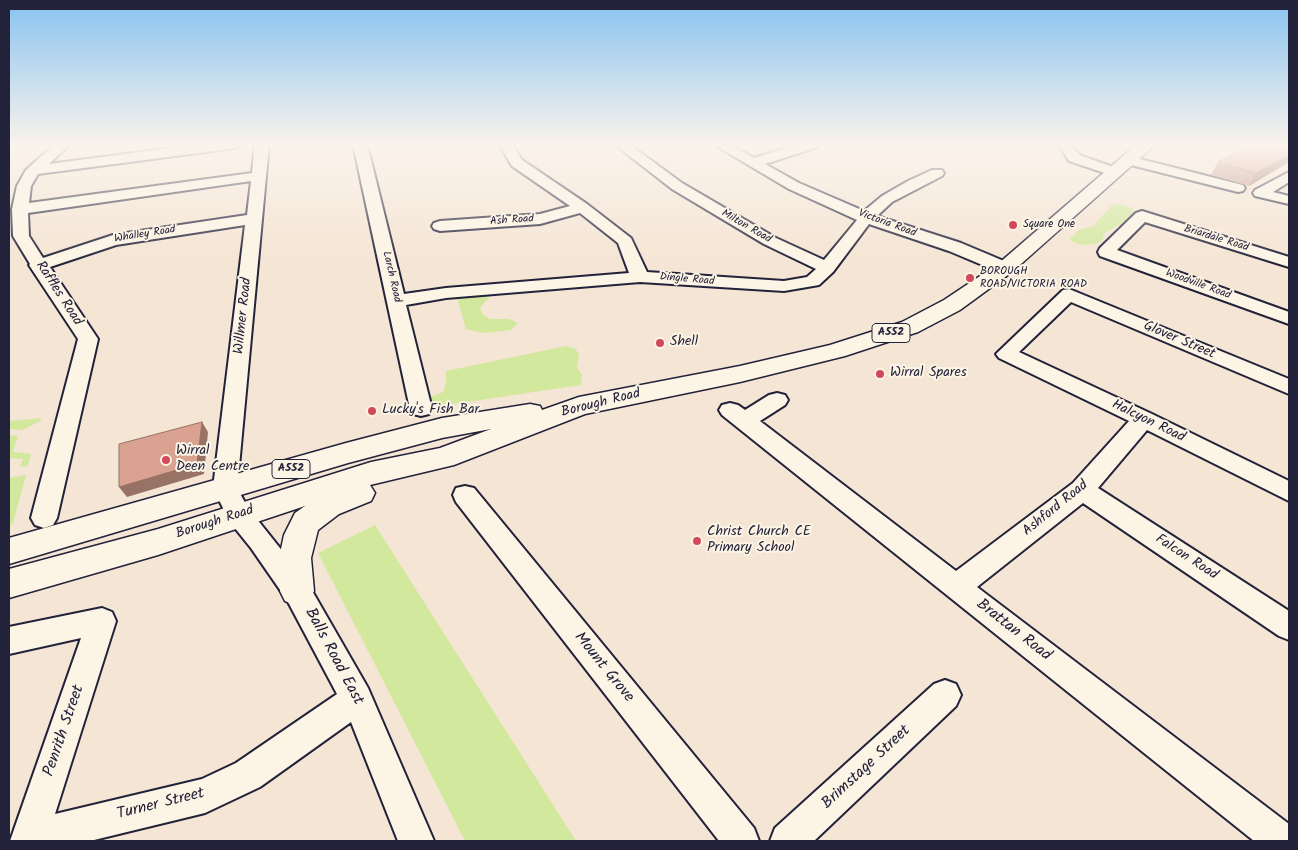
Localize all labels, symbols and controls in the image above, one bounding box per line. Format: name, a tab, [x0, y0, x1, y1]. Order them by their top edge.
street label: Milton Road	[719, 207, 773, 247]
street label: Victoria Road	[856, 207, 918, 241]
street label: Ash Road	[490, 213, 534, 229]
place label: Square One	[1023, 218, 1075, 232]
marker: Square One	[1007, 219, 1019, 231]
street label: Briardale Road	[1182, 223, 1250, 255]
street label: Whalley Road	[114, 224, 176, 246]
street label: Larch Road	[379, 250, 403, 304]
street label: Raffles Road	[31, 259, 85, 329]
place label: BOROUGH ROAD/VICTORIA ROAD	[980, 265, 1087, 291]
street label: Woodville Road	[1164, 267, 1232, 303]
street label: Dingle Road	[659, 271, 715, 289]
marker: BOROUGH ROAD/VICTORIA ROAD	[964, 272, 976, 284]
street label: Willmer Road	[232, 277, 256, 355]
street label: Glover Street	[1141, 318, 1217, 364]
road number: A552	[872, 323, 910, 342]
place label: Shell	[670, 335, 698, 351]
marker: Shell	[654, 337, 666, 349]
place label: Wirral Spares	[890, 366, 967, 382]
marker: Wirral Spares	[874, 368, 886, 380]
street label: Borough Road	[560, 386, 642, 422]
street label: Halcyon Road	[1109, 397, 1187, 447]
place label: Lucky's Fish Bar	[382, 403, 479, 419]
marker: Lucky's Fish Bar	[366, 405, 378, 417]
place label: Wirral Deen Centre	[176, 444, 249, 477]
marker: Wirral Deen Centre	[160, 454, 172, 466]
road number: A552	[272, 459, 310, 478]
street label: Ashford Road	[1020, 478, 1092, 540]
street label: Borough Road	[174, 503, 256, 543]
place label: Christ Church CE Primary School	[707, 525, 811, 558]
street label: Falcon Road	[1152, 532, 1220, 584]
marker: Christ Church CE Primary School	[691, 535, 703, 547]
street label: Brattan Road	[972, 596, 1054, 666]
street label: Balls Road East	[299, 605, 367, 709]
street label: Mount Grove	[569, 629, 637, 707]
street label: Penrith Street	[40, 683, 90, 779]
street label: Brimstage Street	[819, 722, 915, 814]
street label: Turner Street	[115, 785, 207, 825]

